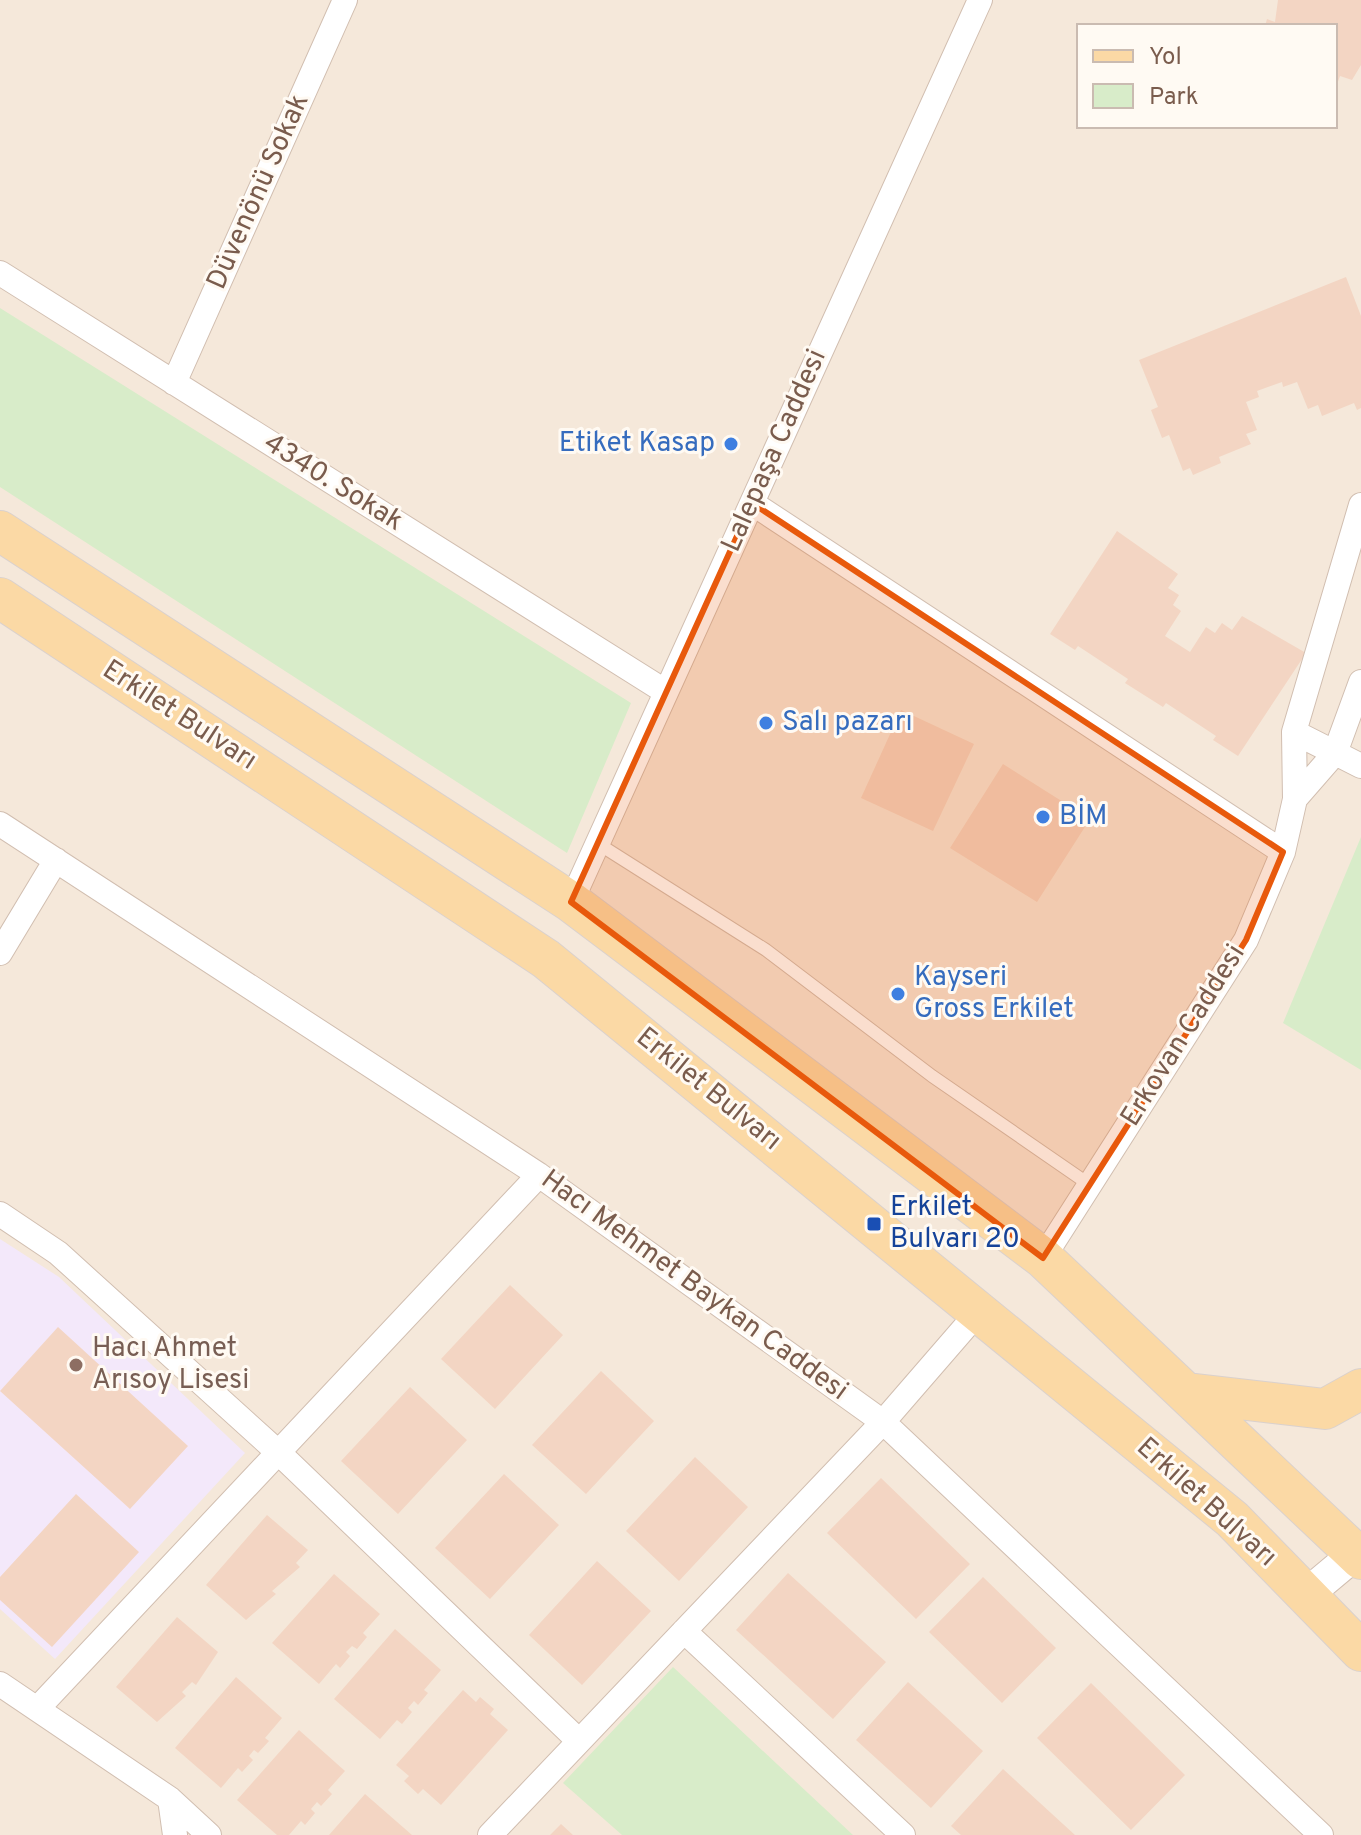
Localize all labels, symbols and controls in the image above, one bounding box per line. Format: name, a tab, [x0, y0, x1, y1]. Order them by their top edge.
legend	[1077, 24, 1337, 128]
text: Yol	[1149, 43, 1182, 73]
text: Park	[1149, 83, 1199, 113]
street label: Düvenönü Sokak	[200, 89, 318, 295]
street label: Lalepaşa Caddesi	[714, 344, 836, 558]
street label: 4340. Sokak	[256, 426, 410, 540]
place label: Etiket Kasap	[559, 426, 715, 462]
marker: Etiket Kasap	[722, 435, 740, 453]
street label: Erkilet Bulvarı	[95, 653, 263, 779]
place label: Salı pazarı	[782, 705, 913, 741]
marker: Salı pazarı	[757, 714, 775, 732]
place label: BİM	[1059, 798, 1108, 835]
marker: BİM	[1034, 808, 1052, 826]
street label: Erkovan Caddesi	[1114, 938, 1254, 1134]
place label: Kayseri Gross Erkilet	[914, 960, 1074, 1028]
marker: Kayseri Gross Erkilet	[889, 985, 907, 1003]
street label: Erkilet Bulvarı	[628, 1020, 788, 1160]
street label: Hacı Mehmet Baykan Caddesi	[533, 1162, 855, 1410]
place label: Erkilet Bulvarı 20	[890, 1190, 1020, 1258]
marker: Erkilet Bulvarı 20	[865, 1215, 883, 1233]
place label: Hacı Ahmet Arısoy Lisesi	[92, 1331, 249, 1399]
marker: Hacı Ahmet Arısoy Lisesi	[67, 1356, 85, 1374]
street label: Erkilet Bulvarı	[1128, 1430, 1284, 1576]

